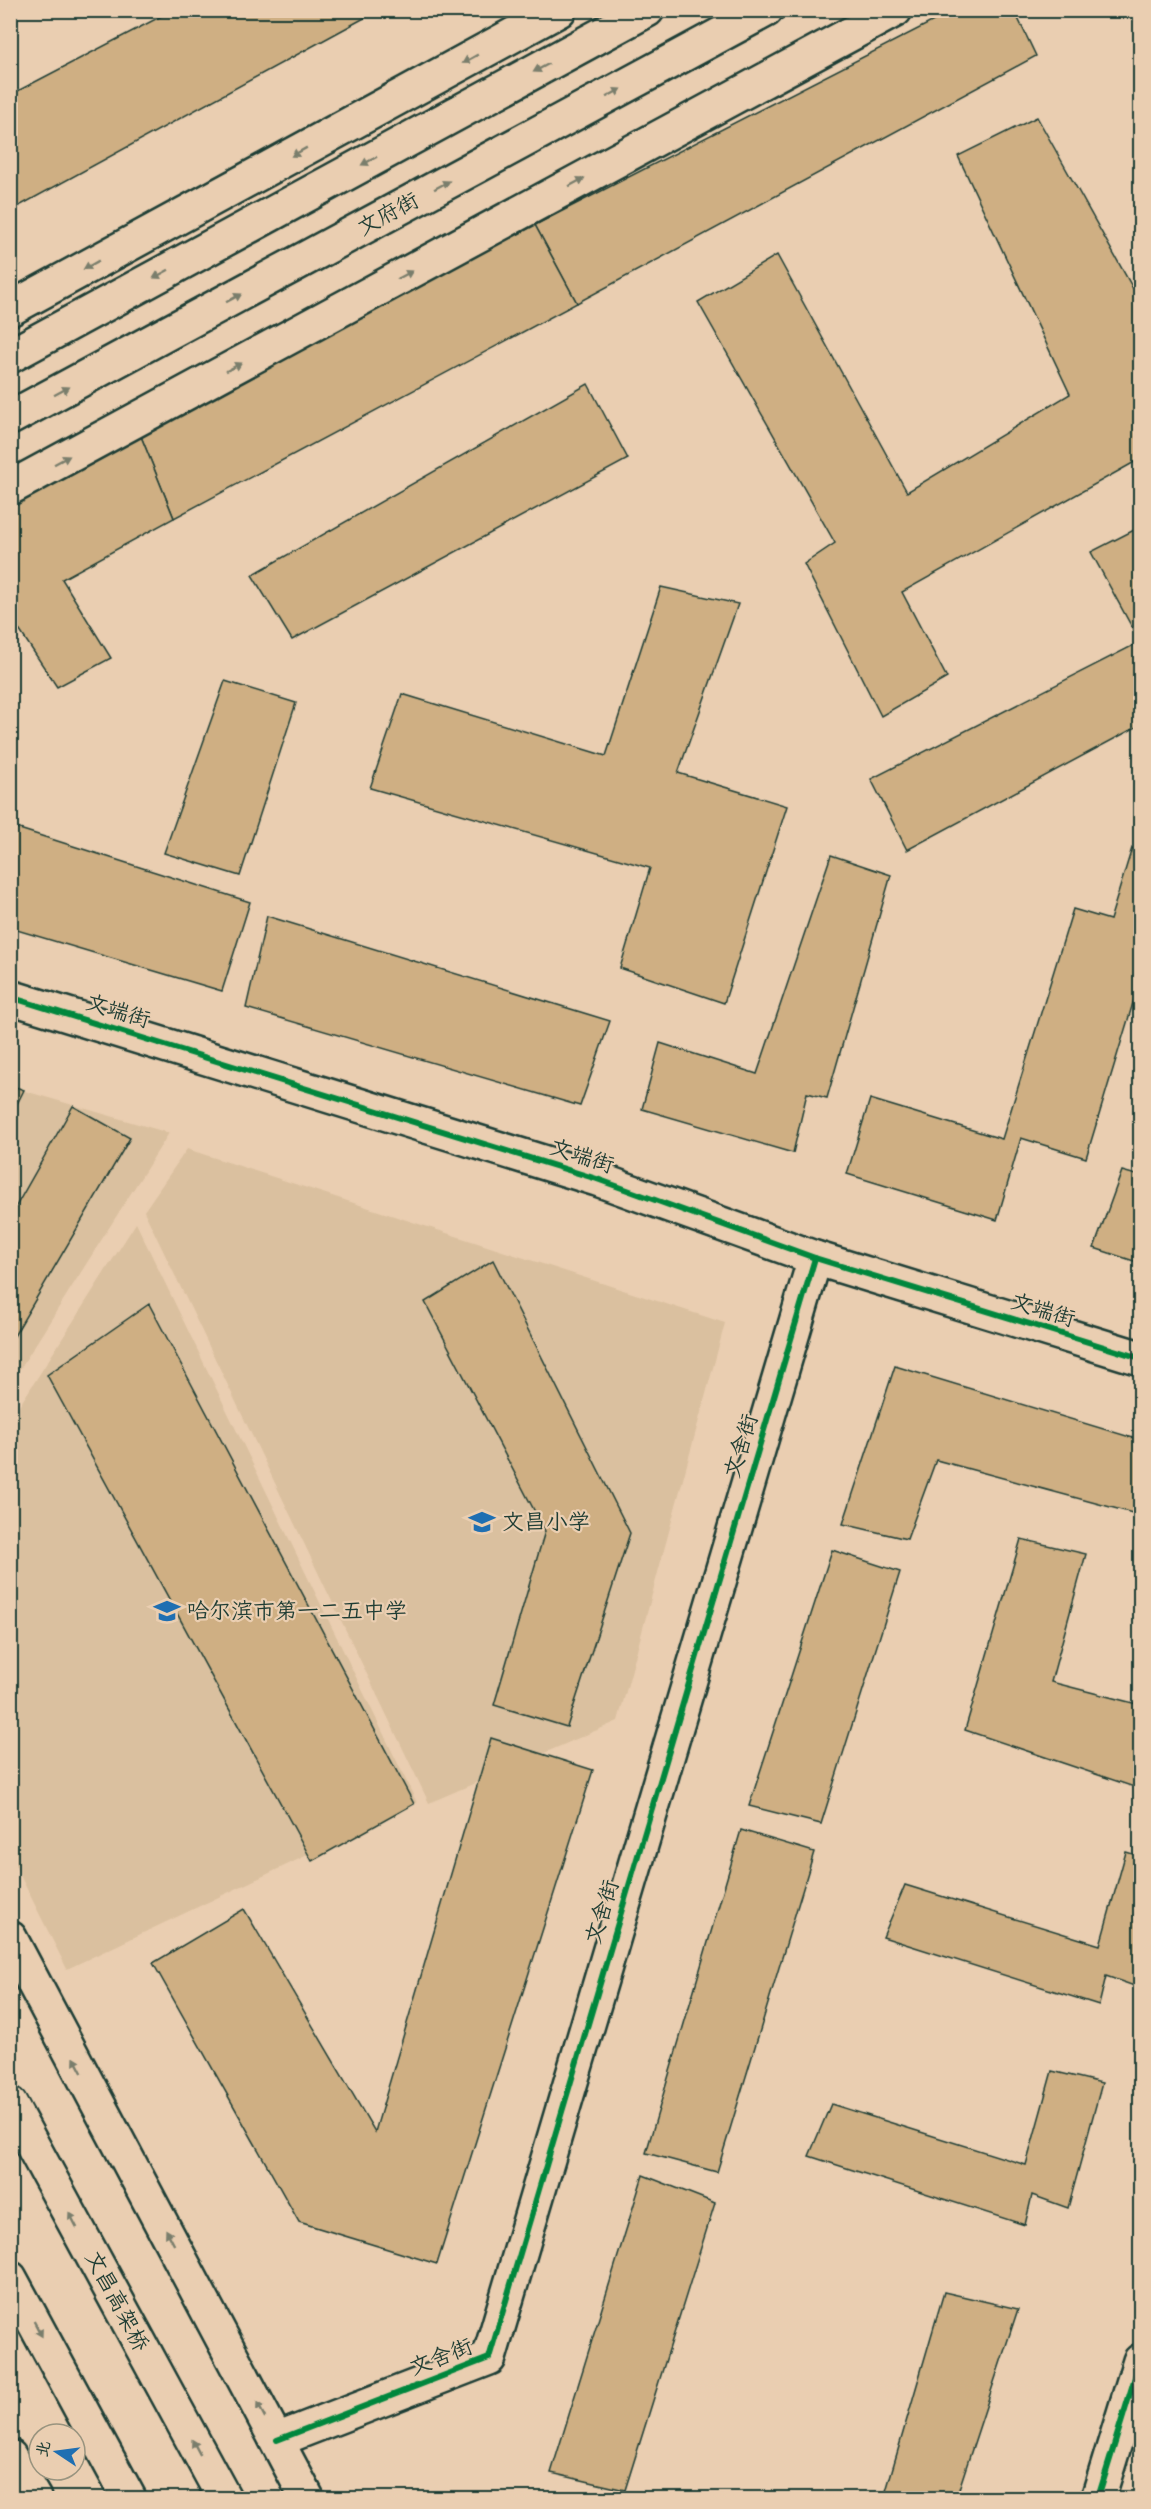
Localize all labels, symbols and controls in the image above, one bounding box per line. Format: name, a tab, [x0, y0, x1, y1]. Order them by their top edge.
one-way arrow	[462, 54, 479, 64]
one-way arrow	[532, 63, 549, 73]
one-way arrow	[605, 88, 622, 98]
one-way arrow	[290, 147, 307, 157]
one-way arrow	[360, 156, 377, 166]
one-way arrow	[569, 177, 586, 187]
one-way arrow	[434, 180, 451, 190]
street label: 文府街	[353, 187, 423, 241]
one-way arrow	[82, 260, 99, 270]
one-way arrow	[152, 269, 169, 279]
one-way arrow	[397, 270, 414, 280]
one-way arrow	[225, 293, 242, 303]
one-way arrow	[225, 362, 242, 372]
one-way arrow	[54, 386, 71, 396]
one-way arrow	[54, 455, 71, 465]
street label: 文端街	[83, 989, 153, 1033]
street label: 文端街	[547, 1133, 617, 1179]
street label: 文端街	[1008, 1288, 1078, 1332]
street label: 文舍街	[719, 1411, 763, 1481]
school or university icon: 文昌小学	[467, 1507, 497, 1537]
place label: 文昌小学	[502, 1509, 590, 1535]
school or university icon: 哈尔滨市第一二五中学	[152, 1596, 182, 1626]
place label: 哈尔滨市第一二五中学	[187, 1598, 407, 1624]
street label: 文舍街	[580, 1877, 624, 1947]
one-way arrow	[73, 2056, 83, 2073]
one-way arrow	[68, 2211, 78, 2228]
one-way arrow	[165, 2228, 175, 2245]
street label: 文昌高架桥	[80, 2246, 154, 2356]
one-way arrow	[33, 2321, 43, 2338]
street label: 文舍街	[406, 2333, 476, 2381]
one-way arrow	[256, 2401, 265, 2418]
north arrow	[27, 2422, 87, 2482]
one-way arrow	[191, 2438, 201, 2455]
text: 北	[33, 2439, 54, 2459]

